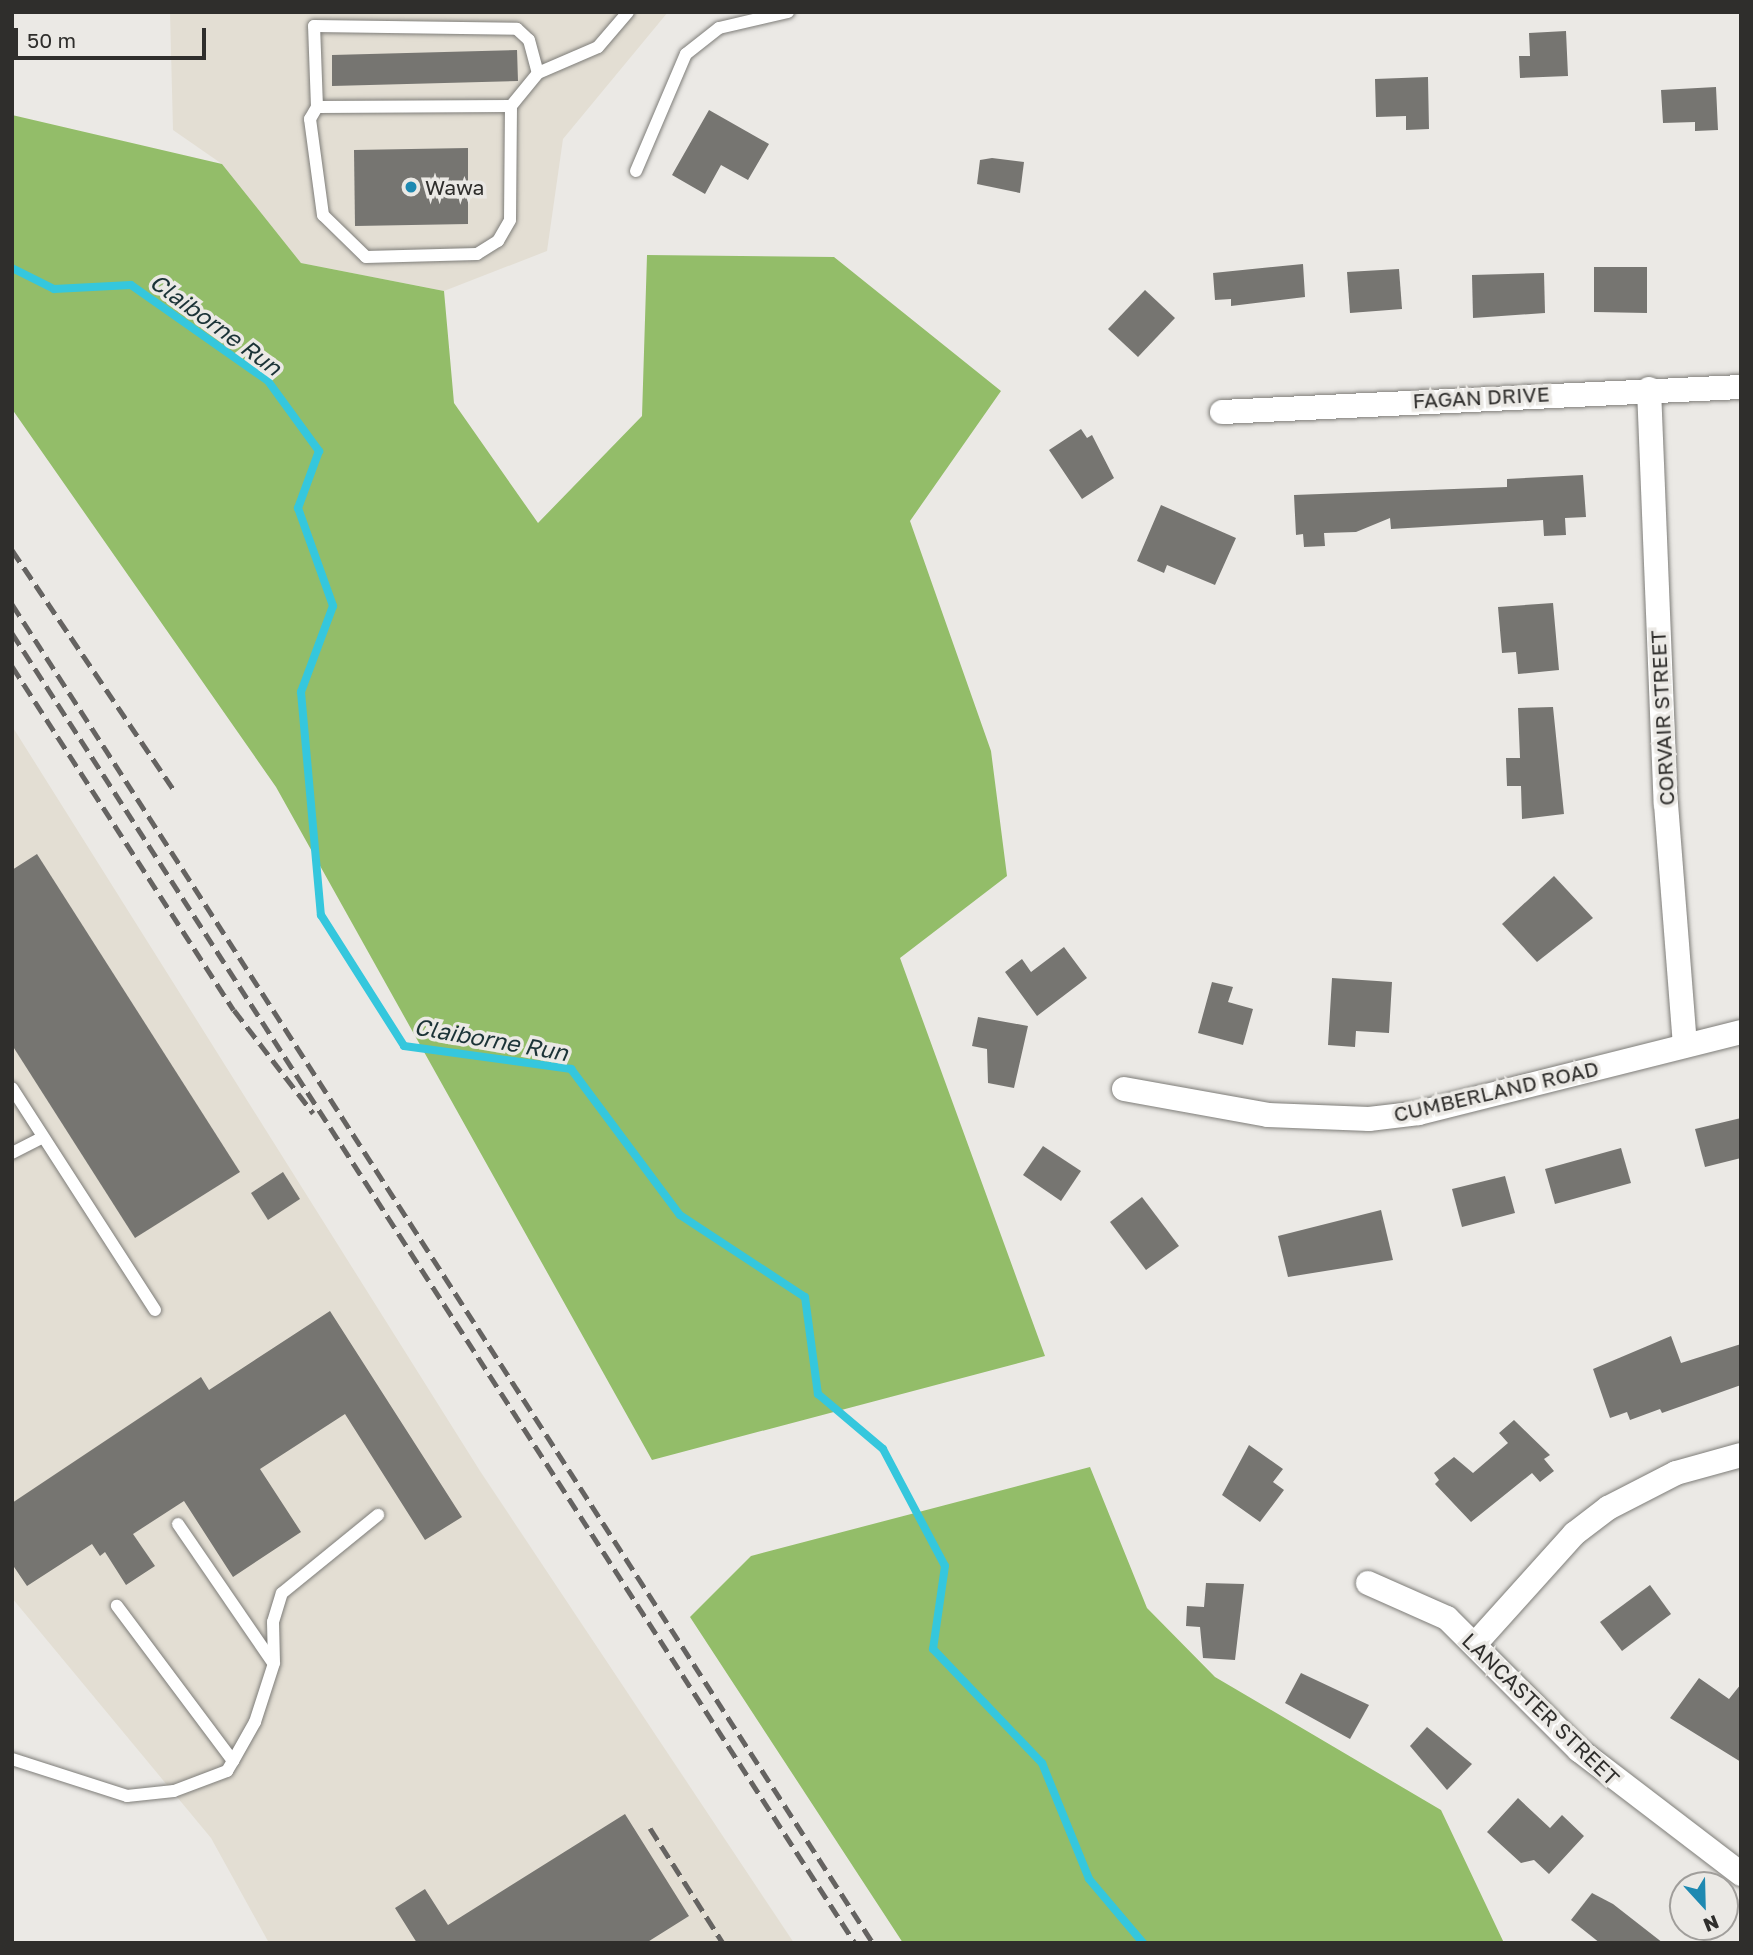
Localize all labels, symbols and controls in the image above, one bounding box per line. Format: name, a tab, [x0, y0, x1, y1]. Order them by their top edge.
scale bar	[18, 14, 210, 58]
text: 50 m	[27, 27, 76, 53]
place label: Wawa	[425, 174, 484, 200]
marker: Wawa	[403, 179, 419, 195]
water label: Claiborne Run	[145, 267, 287, 381]
street label: FAGAN DRIVE	[1412, 381, 1550, 413]
street label: CORVAIR STREET	[1645, 630, 1679, 806]
water label: Claiborne Run	[412, 1012, 570, 1066]
street label: CUMBERLAND ROAD	[1391, 1055, 1601, 1127]
street label: LANCASTER STREET	[1457, 1628, 1625, 1790]
north arrow	[1669, 1871, 1739, 1941]
text: N	[1700, 1911, 1722, 1937]

